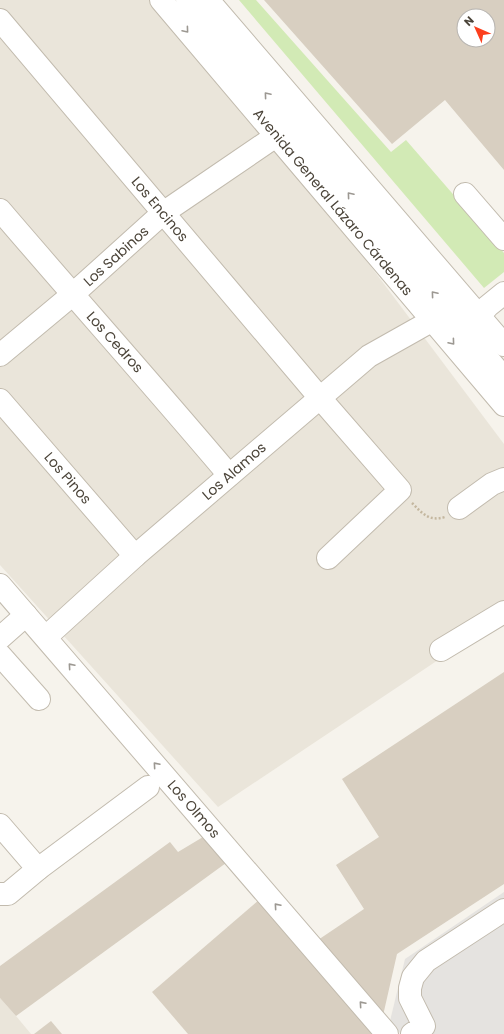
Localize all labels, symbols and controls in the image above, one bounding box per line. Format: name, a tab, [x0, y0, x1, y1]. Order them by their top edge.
north arrow	[456, 8, 496, 48]
text: N	[460, 12, 478, 30]
one-way arrow	[182, 25, 189, 32]
one-way arrow	[264, 93, 271, 100]
street label: Avenida General Lázaro Cárdenas	[249, 104, 417, 300]
street label: Los Encinos	[127, 172, 193, 246]
one-way arrow	[348, 192, 355, 199]
street label: Los Sabinos	[79, 221, 153, 291]
one-way arrow	[431, 292, 438, 299]
street label: Los Cedros	[82, 307, 148, 377]
one-way arrow	[447, 338, 454, 345]
street label: Los Alamos	[198, 438, 270, 504]
street label: Los Pinos	[40, 448, 96, 508]
one-way arrow	[68, 664, 75, 671]
one-way arrow	[153, 762, 160, 769]
street label: Los Olmos	[163, 776, 225, 842]
one-way arrow	[275, 903, 282, 910]
one-way arrow	[359, 1002, 366, 1009]

